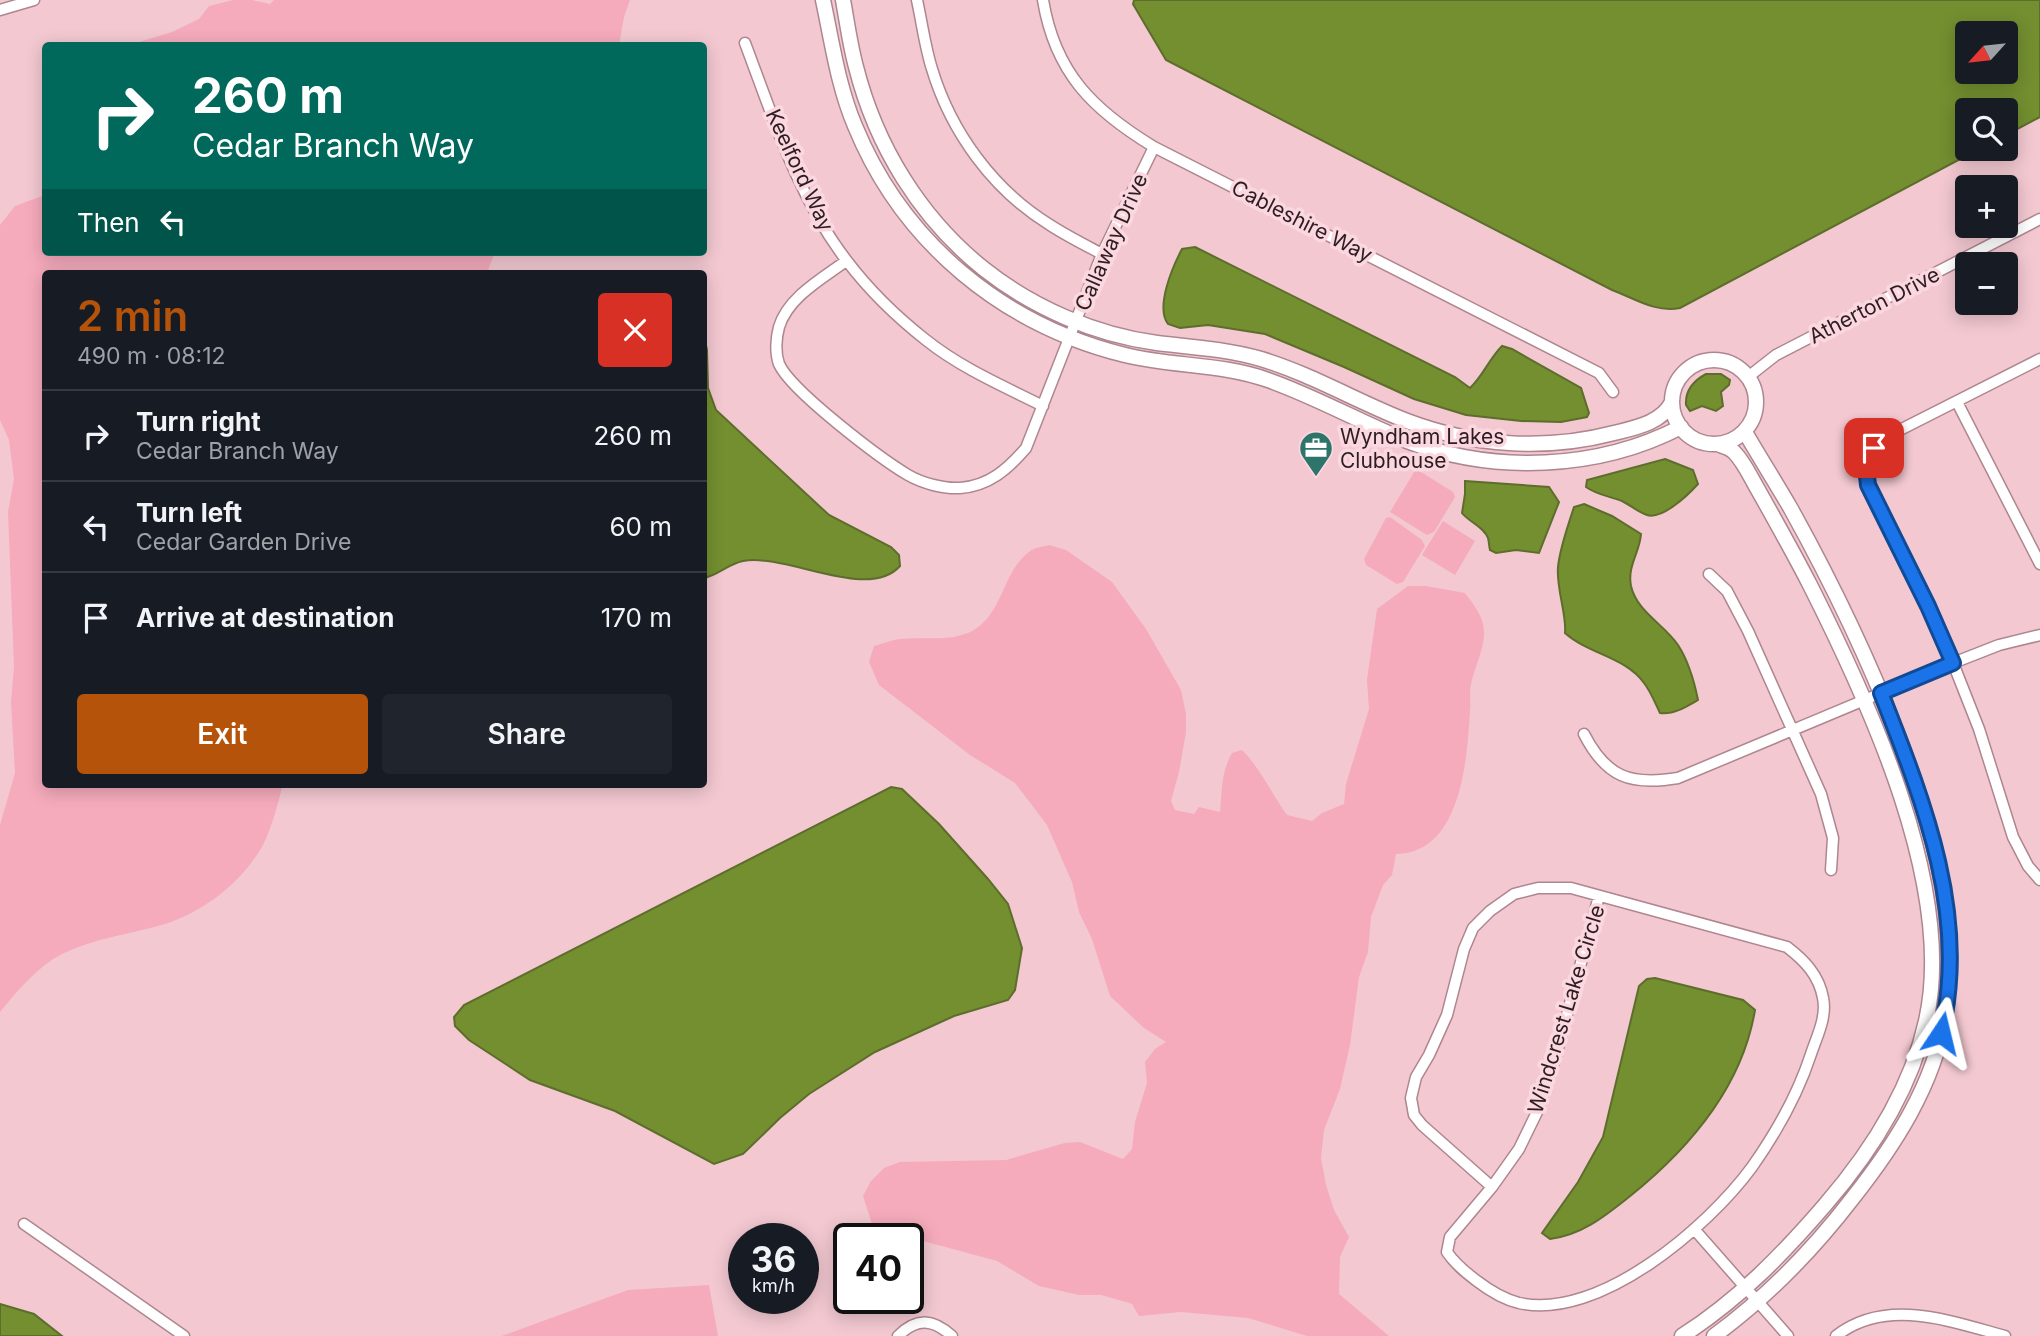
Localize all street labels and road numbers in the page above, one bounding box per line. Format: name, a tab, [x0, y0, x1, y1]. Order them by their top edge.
street label: Keelford Way	[761, 105, 839, 235]
street label: Callaway Drive	[1070, 169, 1152, 315]
street label: Cableshire Way	[1227, 175, 1377, 267]
street label: Atherton Drive	[1804, 261, 1944, 349]
street label: Windcrest Lake Circle	[1522, 902, 1610, 1116]

